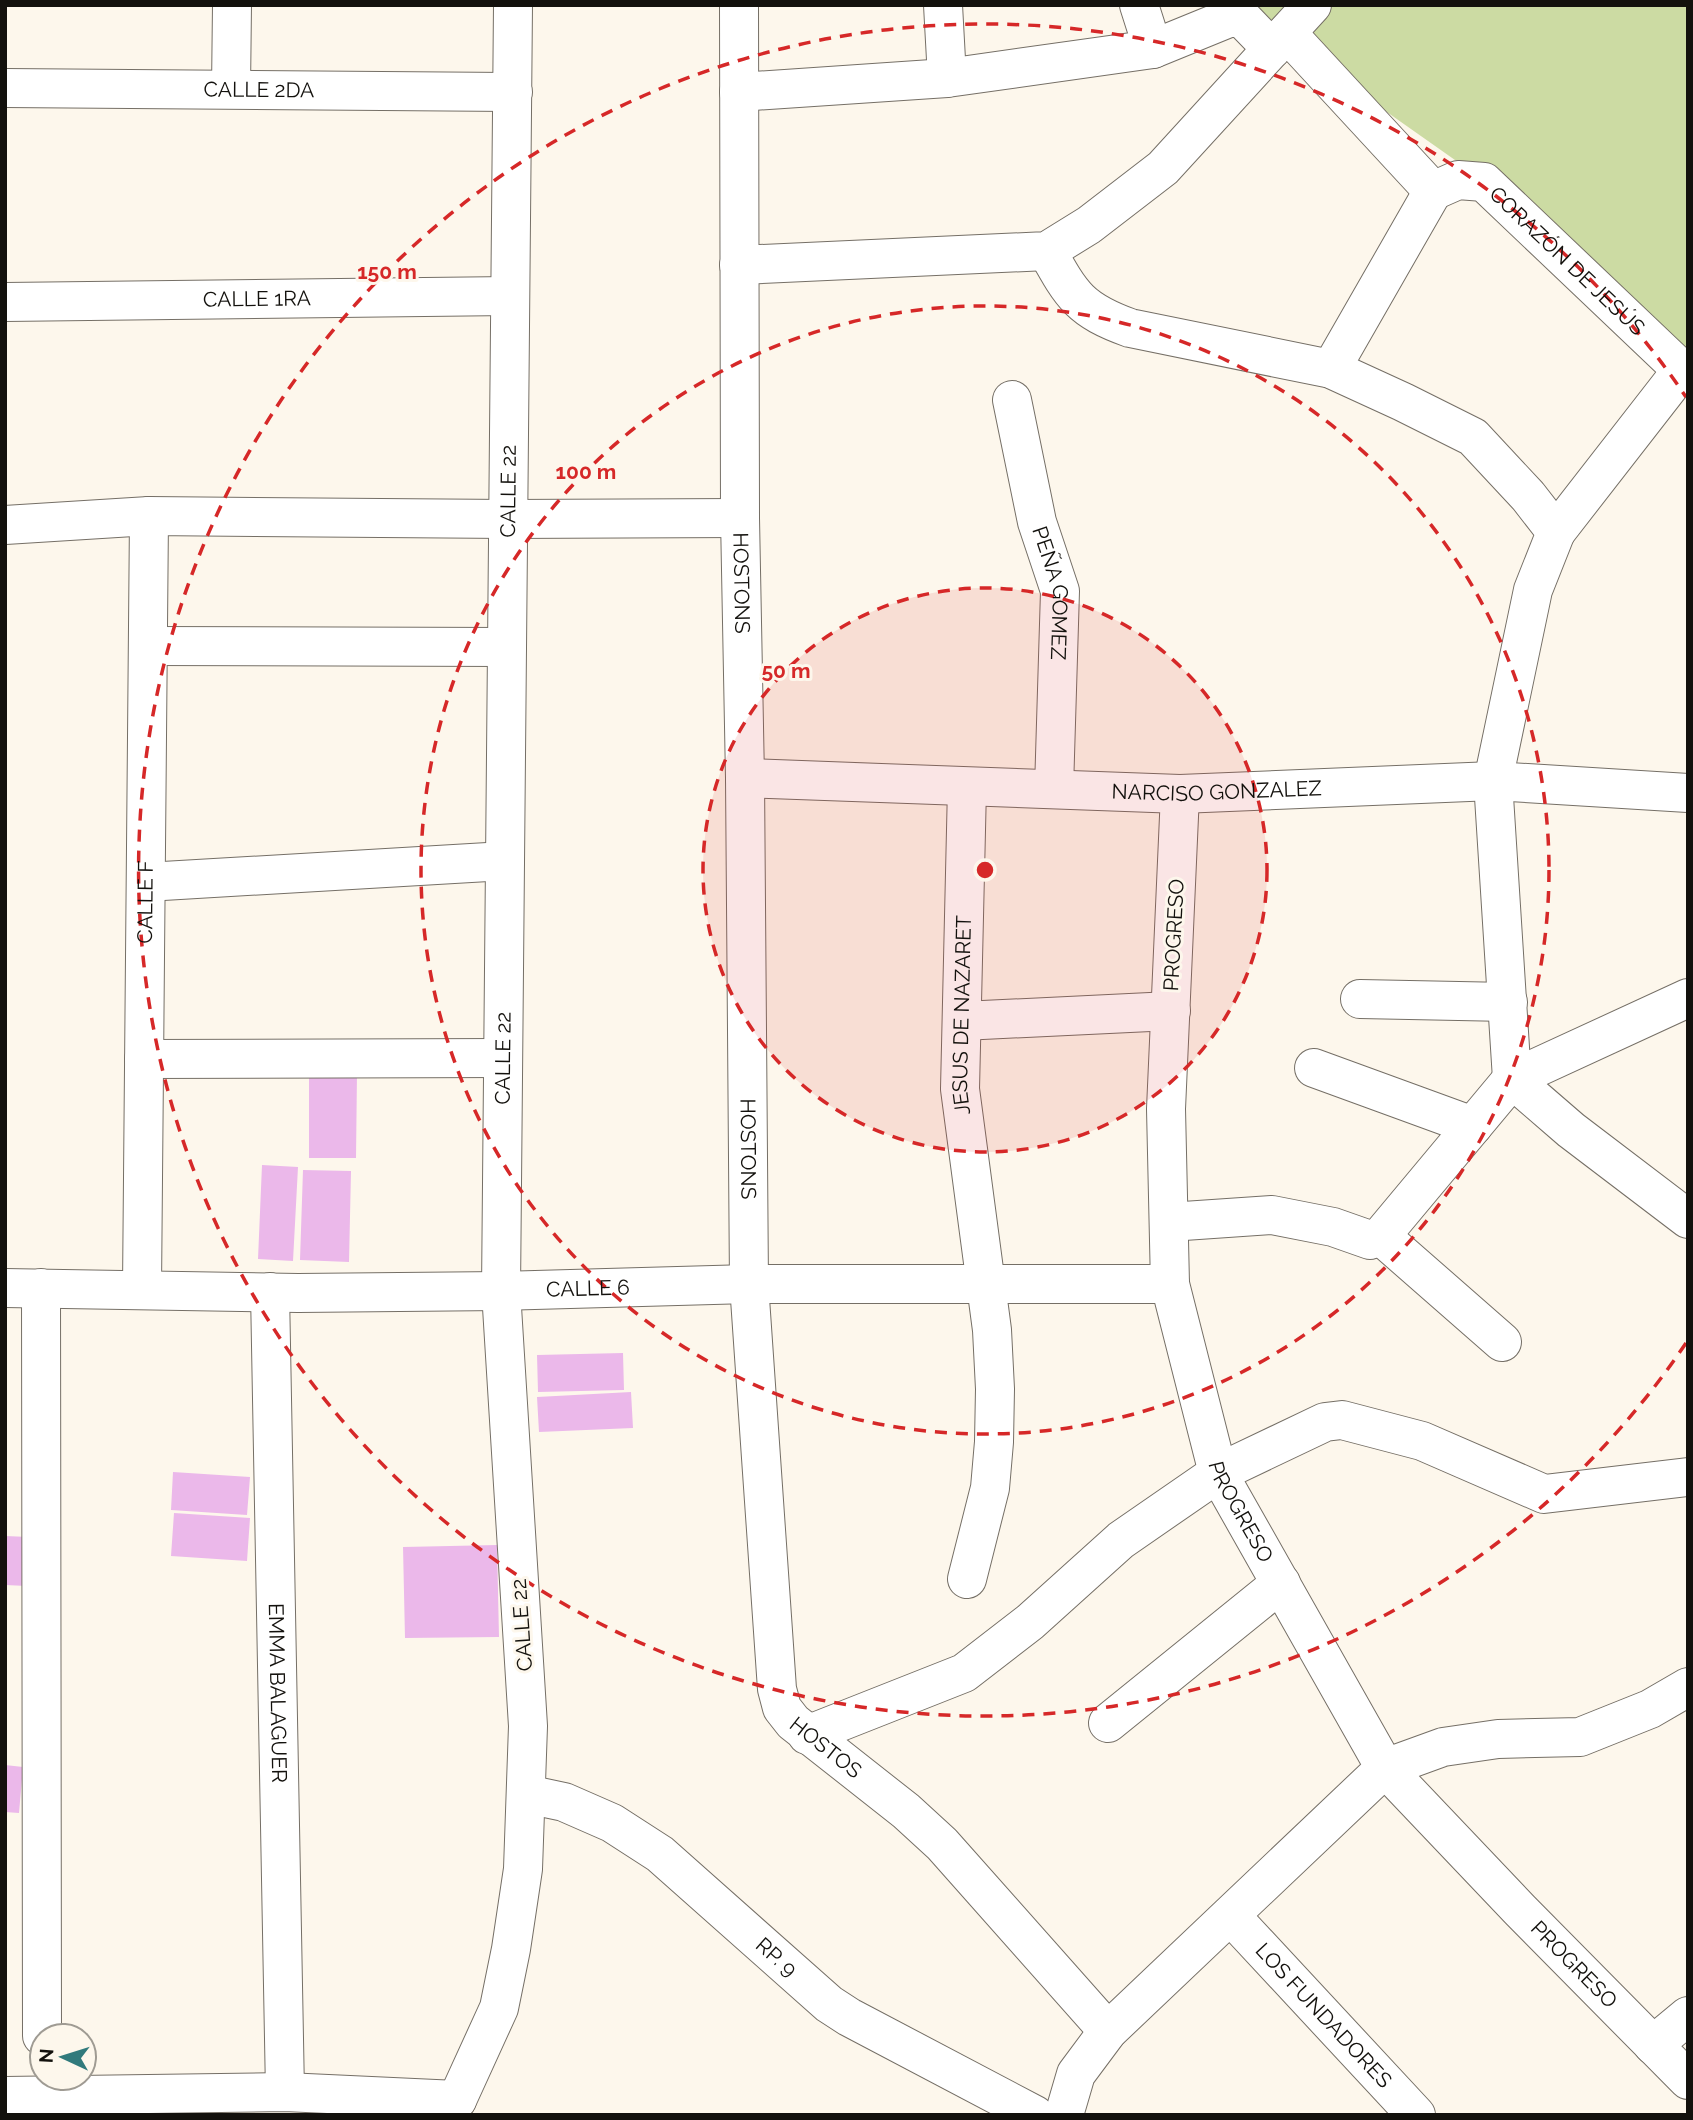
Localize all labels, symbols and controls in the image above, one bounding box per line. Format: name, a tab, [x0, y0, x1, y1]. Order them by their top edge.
street label: CALLE 2DA	[204, 77, 314, 102]
street label: CORAZÓN DE JESÚS	[1485, 181, 1650, 340]
text: 150 m	[357, 259, 417, 284]
street label: CALLE 1RA	[203, 285, 311, 312]
street label: CALLE 22	[495, 445, 521, 538]
text: 100 m	[556, 459, 616, 484]
street label: PEÑA GOMEZ	[1027, 523, 1073, 660]
street label: HOSTONS	[728, 532, 755, 634]
text: 50 m	[761, 658, 811, 683]
street label: NARCISO GONZALEZ	[1111, 775, 1322, 806]
centre of rings	[973, 858, 997, 882]
street label: CALLE F	[132, 860, 158, 944]
street label: PROGRESO	[1158, 878, 1189, 992]
street label: JESUS DE NAZARET	[947, 915, 976, 1117]
street label: CALLE 22	[490, 1011, 516, 1105]
street label: HOSTONS	[736, 1098, 761, 1200]
street label: CALLE 6	[546, 1274, 630, 1302]
street label: PROGRESO	[1204, 1459, 1279, 1567]
street label: CALLE 22	[506, 1578, 537, 1672]
street label: EMMA BALAGUER	[264, 1603, 292, 1783]
street label: HOSTOS	[785, 1711, 867, 1784]
street label: PROGRESO	[1526, 1915, 1623, 2013]
street label: RP. 9	[751, 1932, 802, 1982]
street label: LOS FUNDADORES	[1251, 1938, 1398, 2093]
north arrow	[28, 2022, 98, 2092]
text: N	[35, 2048, 58, 2064]

